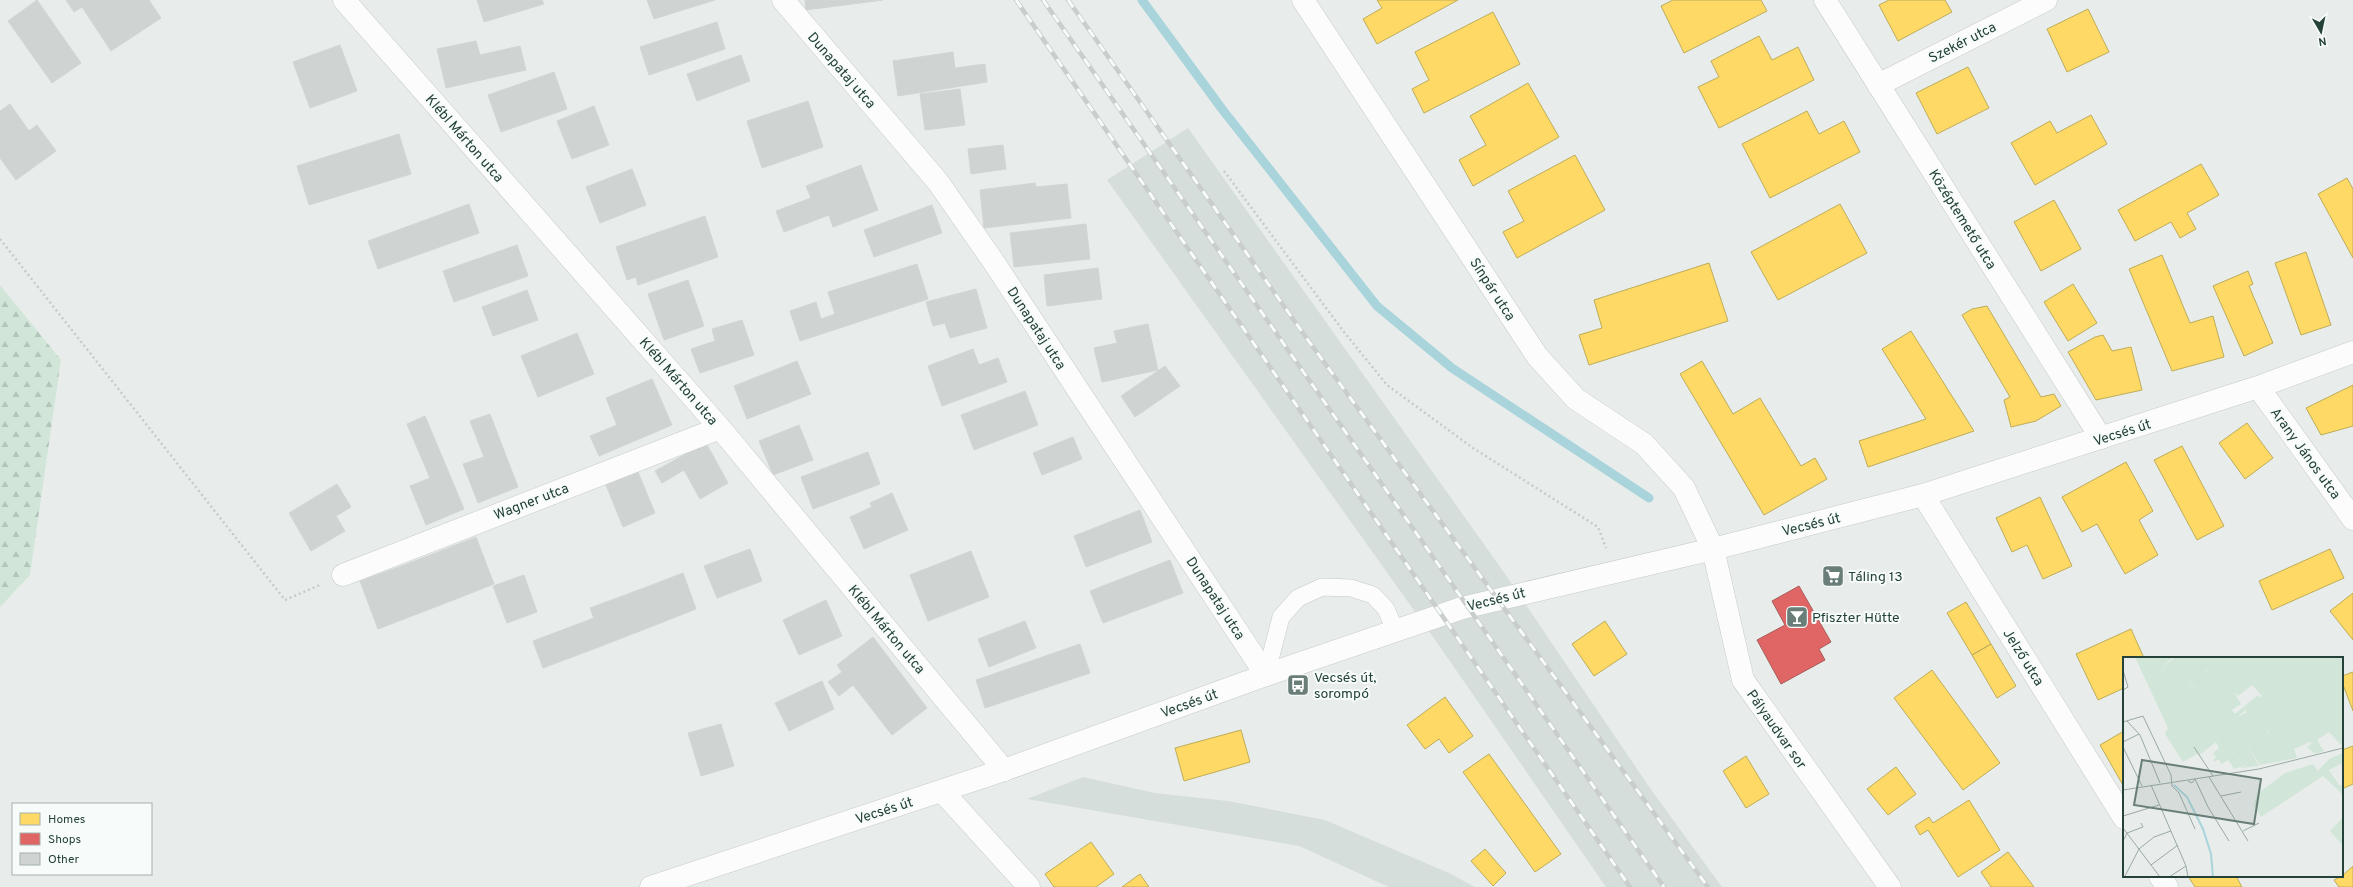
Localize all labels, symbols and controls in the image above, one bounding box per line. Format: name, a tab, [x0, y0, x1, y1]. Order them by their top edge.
north arrow	[2301, 12, 2341, 52]
street label: Szekér utca	[1926, 19, 1999, 68]
street label: Dunapataj utca	[803, 29, 879, 113]
text: N	[2317, 33, 2327, 48]
street label: Klébl Márton utca	[421, 92, 507, 186]
street label: Középtemető utca	[1924, 167, 1999, 273]
street label: Sínpár utca	[1465, 255, 1518, 324]
street label: Dunapataj utca	[1003, 284, 1069, 373]
street label: Klébl Márton utca	[635, 335, 721, 429]
street label: Arany János utca	[2266, 405, 2344, 503]
street label: Vecsés út	[2092, 416, 2153, 451]
street label: Wagner utca	[492, 480, 571, 524]
street label: Vecsés út	[1780, 510, 1842, 541]
street label: Dunapataj utca	[1182, 554, 1248, 643]
supermarket icon: Táling 13	[1820, 563, 1846, 589]
place label: Táling 13	[1848, 569, 1903, 586]
street label: Klébl Márton utca	[844, 582, 928, 678]
street label: Vecsés út	[1465, 585, 1527, 616]
bar icon: Pfiszter Hütte	[1784, 604, 1810, 630]
place label: Pfiszter Hütte	[1812, 610, 1900, 627]
street label: Jelző utca	[1999, 626, 2047, 689]
inset map	[2123, 657, 2343, 877]
place label: Vecsés út, sorompó	[1314, 670, 1376, 703]
bus stop icon: Vecsés út, sorompó	[1285, 672, 1311, 698]
street label: Vecsés út	[1159, 686, 1220, 723]
street label: Pályaudvar sor	[1742, 687, 1810, 773]
street label: Vecsés út	[854, 794, 915, 829]
legend	[12, 803, 152, 875]
text: Homes	[48, 812, 85, 828]
text: Shops	[48, 832, 81, 848]
text: Other	[48, 852, 80, 868]

